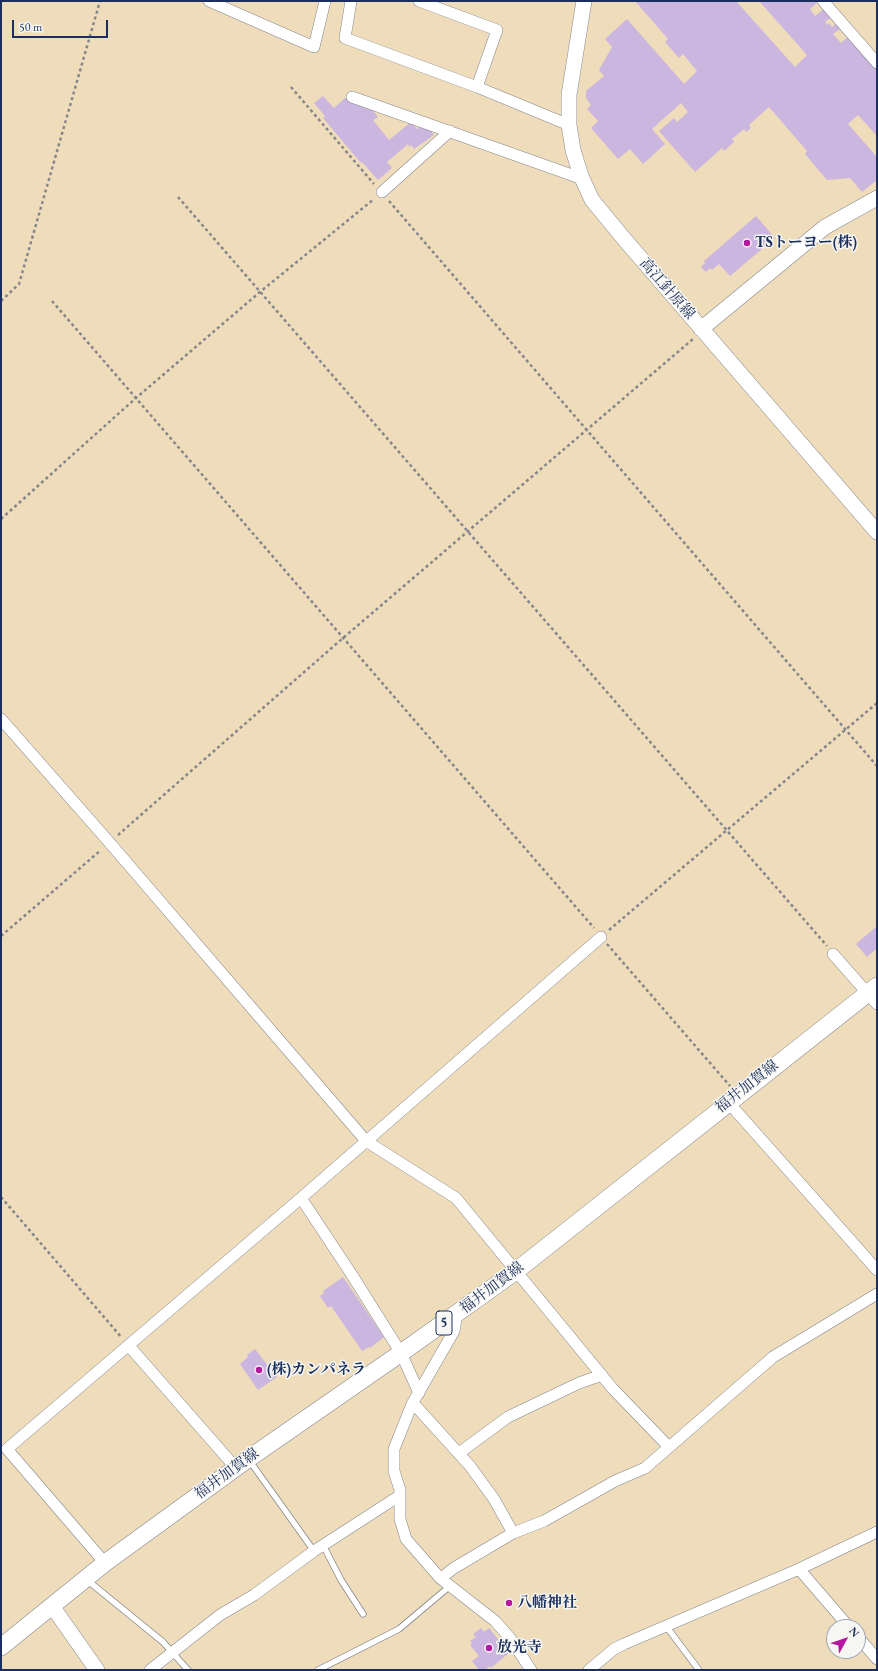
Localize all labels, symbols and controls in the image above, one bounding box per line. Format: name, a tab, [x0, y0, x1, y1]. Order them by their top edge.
scale bar	[14, 12, 110, 38]
text: 50 m	[19, 19, 42, 35]
place label: TSトーヨー(株)	[755, 234, 857, 252]
marker: TSトーヨー(株)	[742, 238, 752, 248]
street label: 高江針原線	[636, 255, 698, 323]
street label: 福井加賀線	[712, 1057, 782, 1117]
street label: 福井加賀線	[457, 1258, 527, 1318]
road number: 5	[436, 1311, 452, 1335]
place label: (株)カンパネラ	[267, 1361, 366, 1379]
marker: (株)カンパネラ	[254, 1365, 264, 1375]
street label: 福井加賀線	[191, 1445, 263, 1503]
place label: 八幡神社	[517, 1594, 577, 1612]
marker: 八幡神社	[504, 1598, 514, 1608]
north arrow	[826, 1619, 866, 1659]
text: N	[846, 1624, 863, 1640]
place label: 放光寺	[497, 1639, 542, 1657]
marker: 放光寺	[484, 1643, 494, 1653]

